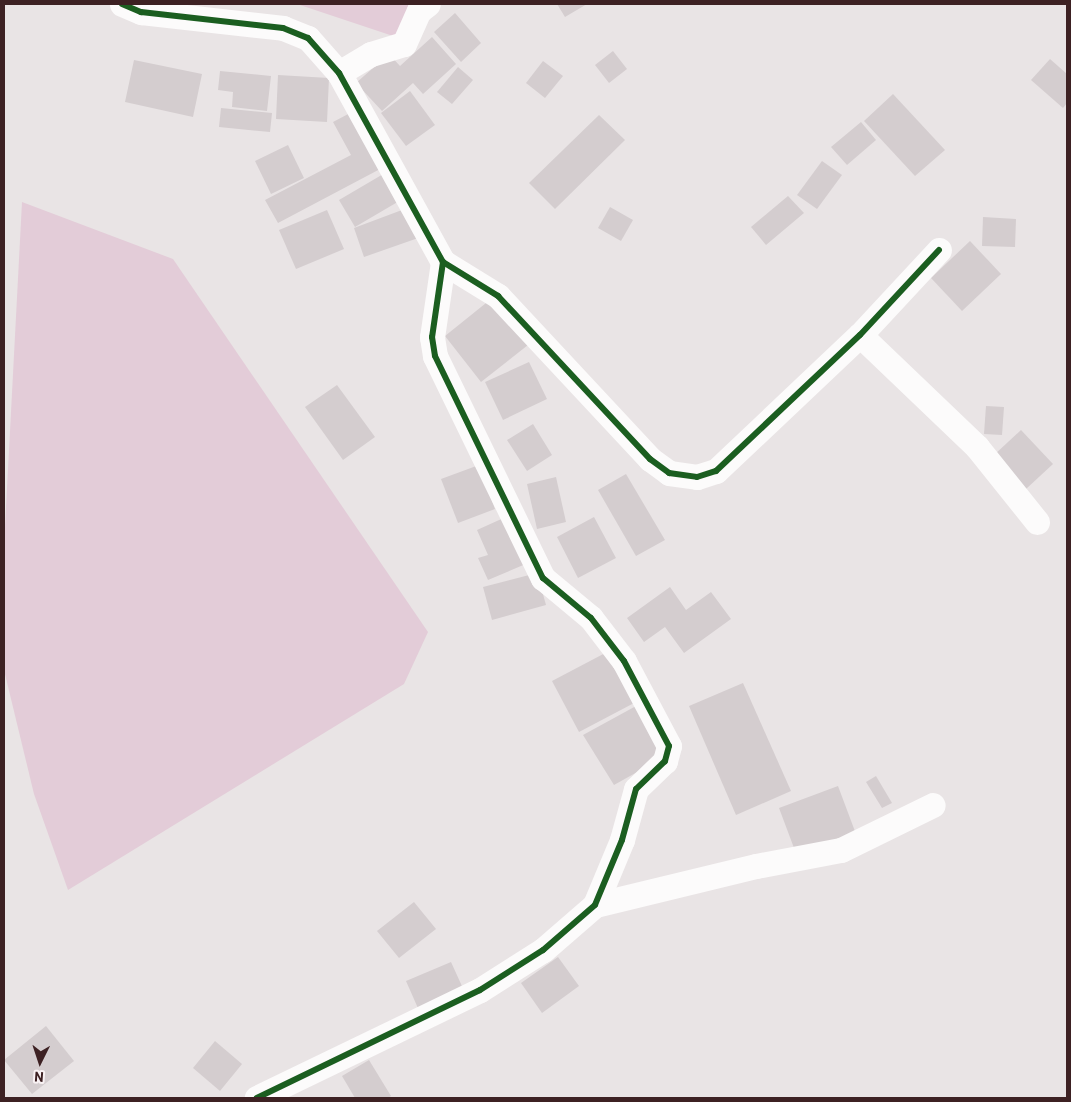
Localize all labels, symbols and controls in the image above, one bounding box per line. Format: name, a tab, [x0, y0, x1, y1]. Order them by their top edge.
north arrow	[15, 1037, 65, 1087]
text: N	[34, 1069, 44, 1086]

